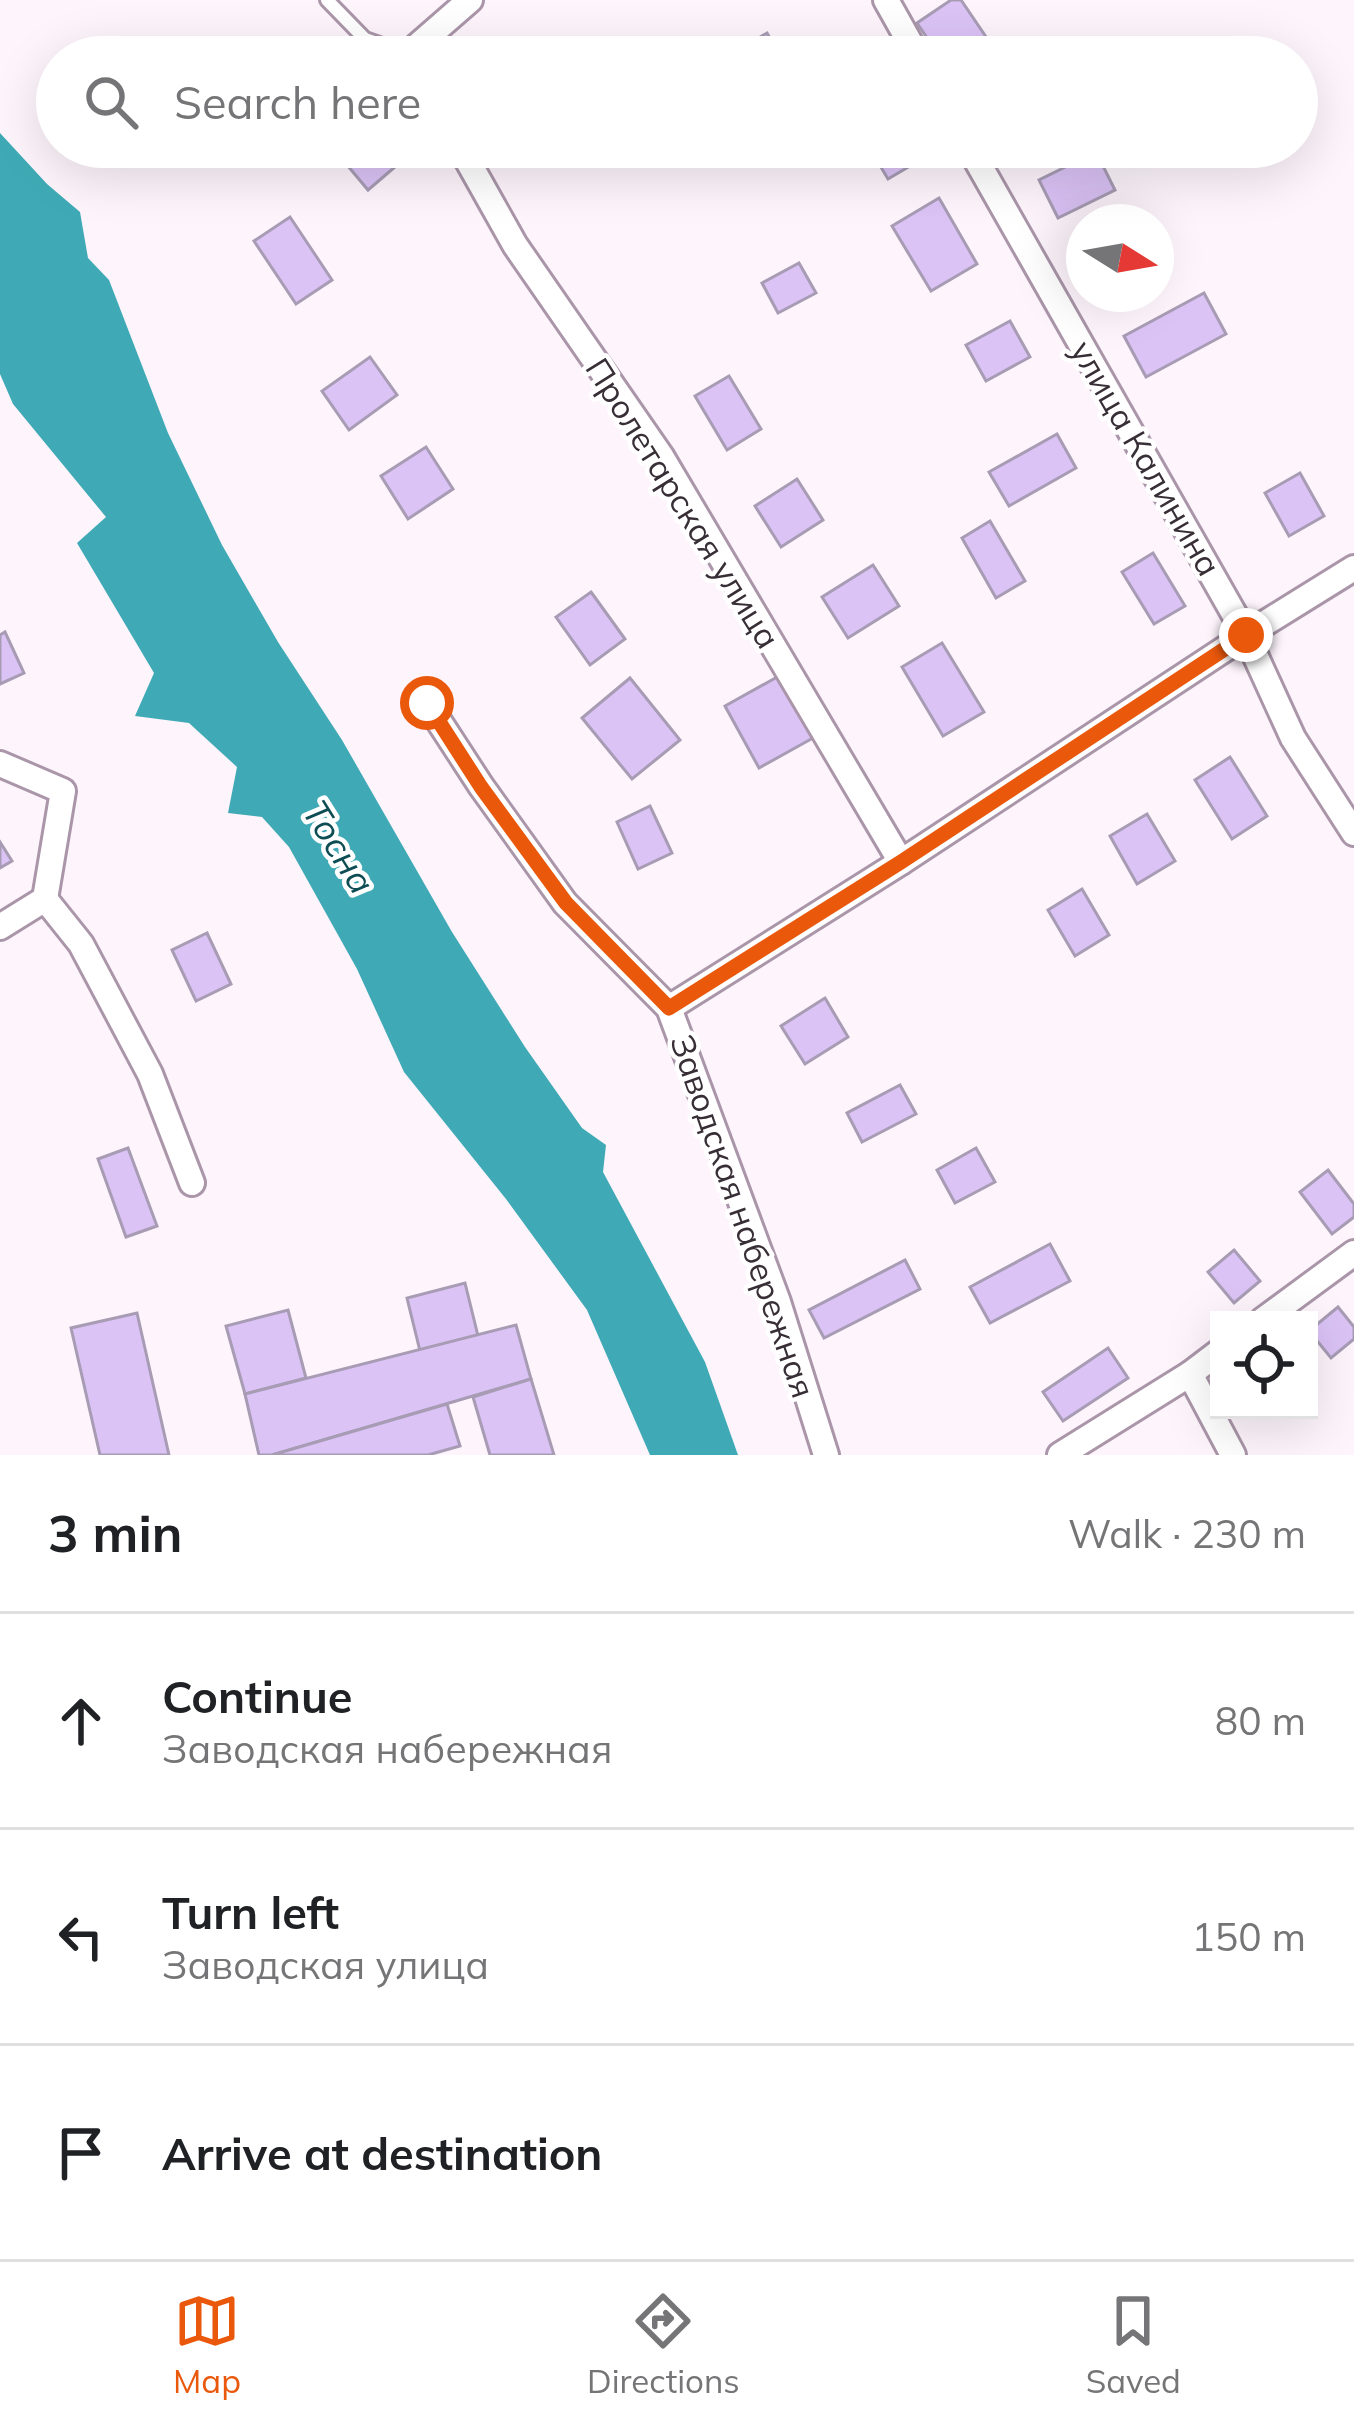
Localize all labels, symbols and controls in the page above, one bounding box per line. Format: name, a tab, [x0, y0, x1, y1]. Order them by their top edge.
search box	[36, 36, 1318, 168]
icon: search	[78, 69, 144, 135]
text: Search here	[174, 74, 421, 130]
north arrow	[1066, 204, 1174, 312]
street label: улица Калинина	[1062, 333, 1230, 583]
street label: Пролетарская улица	[577, 350, 789, 655]
route end	[1219, 608, 1273, 662]
route start	[400, 676, 454, 730]
water label: Тосна	[293, 792, 385, 902]
street label: Заводская набережная	[662, 1029, 825, 1403]
map controls	[1210, 1311, 1318, 1419]
button: locate	[1210, 1311, 1318, 1419]
text: 3 min	[48, 1501, 183, 1565]
text: Walk · 230 m	[1068, 1509, 1306, 1558]
text: Continue	[162, 1668, 352, 1724]
icon: ahead	[48, 1688, 114, 1754]
text: 80 m	[1215, 1696, 1306, 1745]
text: Заводская набережная	[162, 1724, 612, 1773]
text: Turn left	[162, 1884, 339, 1940]
icon: left	[48, 1904, 114, 1970]
text: 150 m	[1191, 1912, 1306, 1961]
text: Заводская улица	[162, 1940, 489, 1989]
icon: arrive	[48, 2120, 114, 2186]
text: Arrive at destination	[162, 2125, 602, 2181]
tab: Map	[173, 2288, 241, 2401]
tab: Directions	[587, 2288, 740, 2401]
tab: Saved	[1086, 2288, 1181, 2401]

